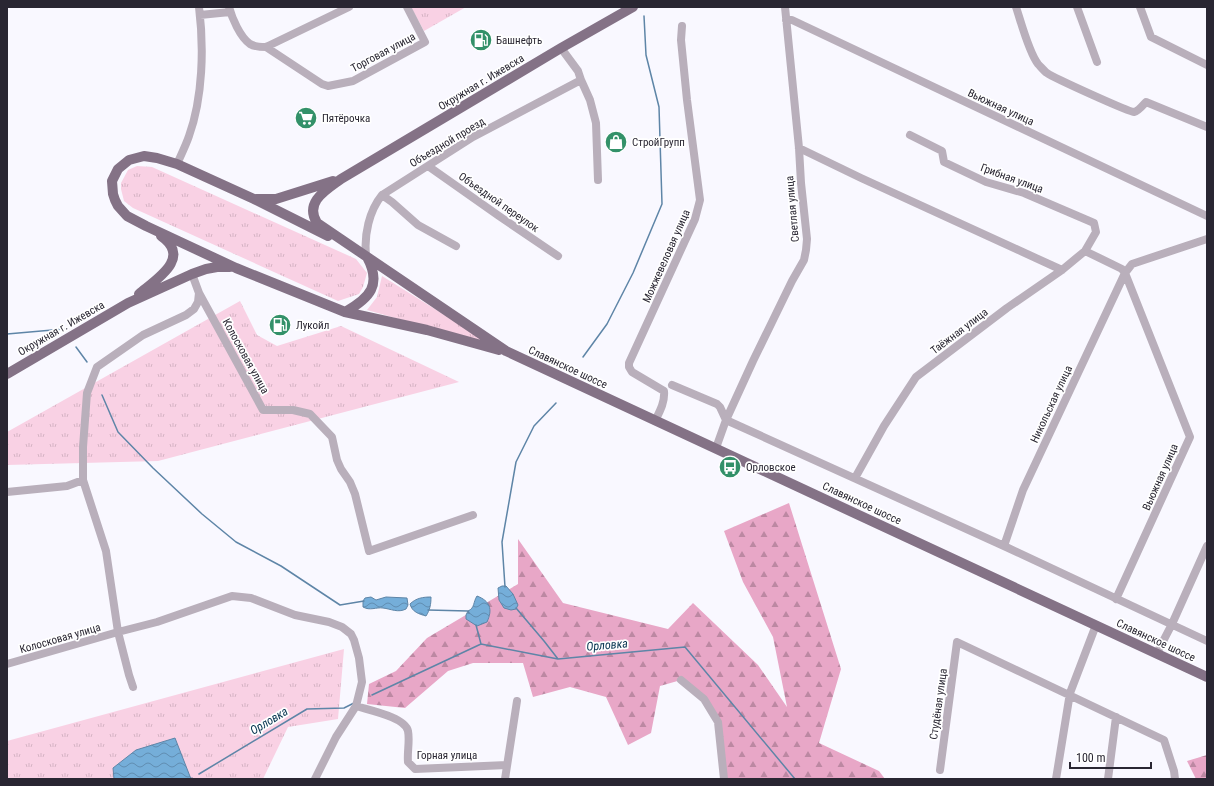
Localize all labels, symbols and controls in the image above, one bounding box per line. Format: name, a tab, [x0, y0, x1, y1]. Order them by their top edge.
fuel station icon: Башнефть	[468, 27, 494, 53]
street label: Торговая улица	[349, 30, 418, 75]
place label: Башнефть	[496, 34, 542, 47]
street label: Окружная г. Ижевска	[436, 52, 526, 113]
street label: Вьюжная улица	[966, 86, 1036, 128]
supermarket icon: Пятёрочка	[293, 105, 319, 131]
place label: Пятёрочка	[322, 112, 370, 125]
street label: Объездной проезд	[407, 115, 487, 170]
shop icon: СтройГрупп	[603, 129, 629, 155]
place label: СтройГрупп	[632, 136, 685, 149]
street label: Грибная улица	[979, 161, 1045, 196]
street label: Объездной переулок	[456, 170, 542, 235]
street label: Светлая улица	[783, 175, 802, 243]
street label: Можжевеловая улица	[640, 208, 693, 305]
street label: Окружная г. Ижевска	[16, 298, 107, 358]
street label: Таёжная улица	[928, 306, 990, 357]
fuel station icon: Лукойл	[267, 312, 293, 338]
street label: Колосковая улица	[220, 317, 272, 396]
place label: Лукойл	[296, 319, 329, 332]
street label: Славянское шоссе	[526, 343, 609, 391]
street label: Никольская улица	[1028, 363, 1075, 445]
street label: Вьюжная улица	[1140, 442, 1181, 513]
bus stop icon: Орловское	[717, 454, 743, 480]
place label: Орловское	[746, 461, 796, 474]
street label: Славянское шоссе	[820, 479, 903, 527]
street label: Славянское шоссе	[1114, 616, 1197, 664]
street label: Колосковая улица	[18, 621, 102, 656]
water label: Орловка	[586, 636, 628, 654]
street label: Студёная улица	[927, 668, 950, 740]
water label: Орловка	[248, 704, 290, 738]
scale bar	[1070, 744, 1151, 770]
street label: Горная улица	[417, 749, 477, 762]
text: 100 m	[1076, 751, 1106, 765]

